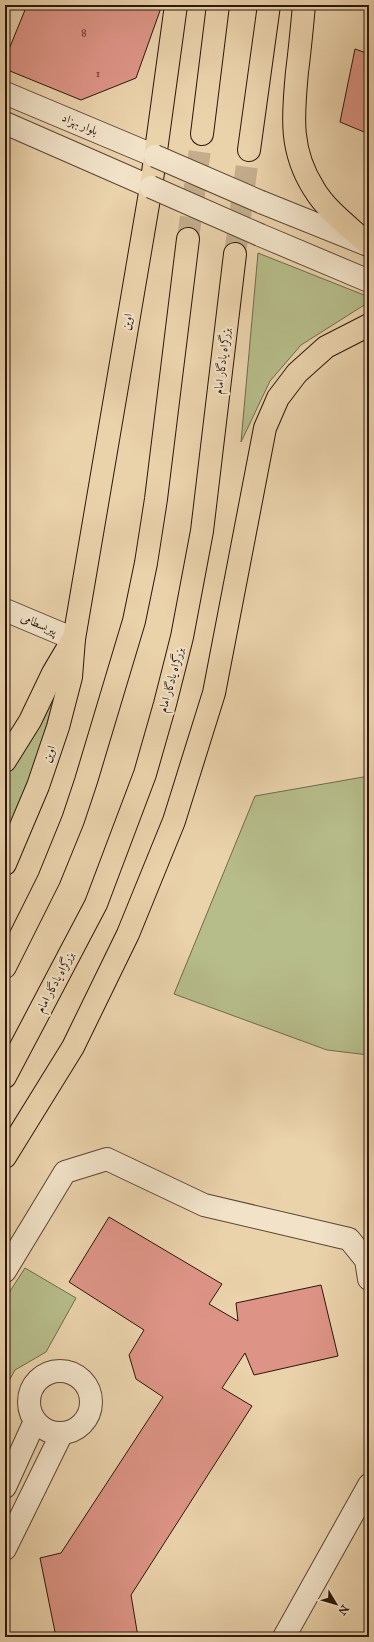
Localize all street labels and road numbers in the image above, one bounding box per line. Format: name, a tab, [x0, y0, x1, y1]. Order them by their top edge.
street label: بلوار بهزاد	[60, 110, 100, 139]
street label: اوین	[119, 312, 136, 332]
street label: بزرگراه یادگار امام	[210, 327, 237, 396]
street label: پیربسطامی	[18, 610, 60, 640]
street label: بزرگراه یادگار امام	[155, 646, 190, 715]
street label: اوین	[40, 743, 59, 765]
street label: بزرگراه یادگار امام	[32, 949, 80, 1017]

